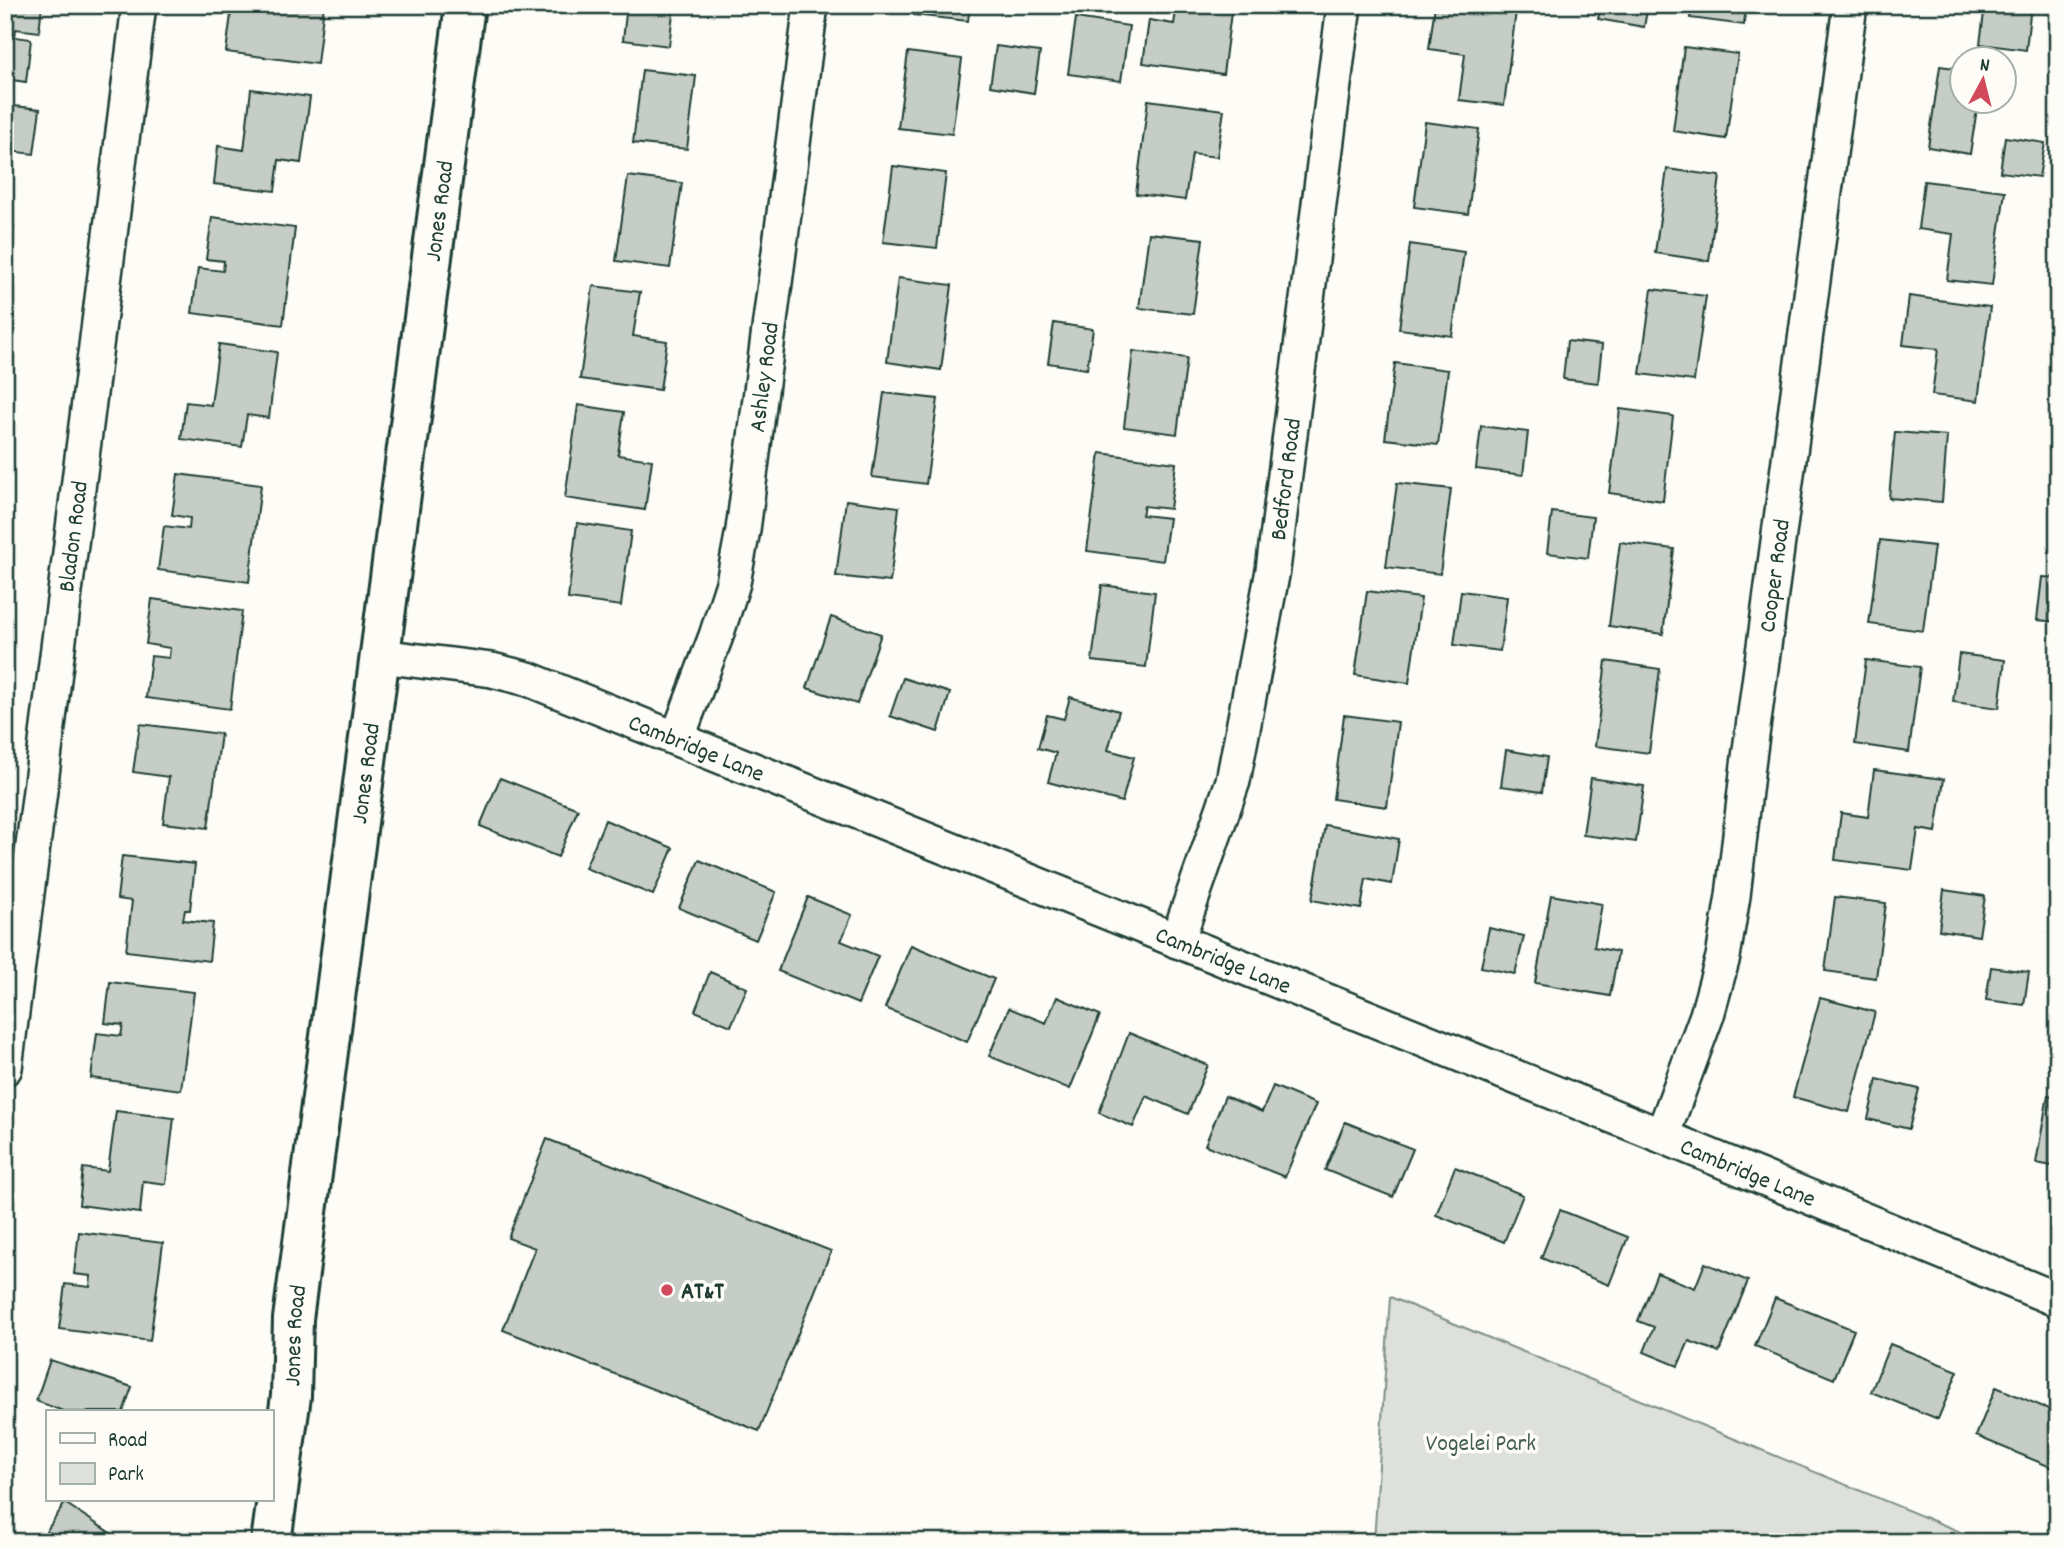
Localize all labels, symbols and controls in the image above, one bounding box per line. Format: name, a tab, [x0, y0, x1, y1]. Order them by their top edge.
north arrow	[1948, 46, 2018, 116]
text: N	[1978, 53, 1991, 81]
street label: Jones Road	[418, 159, 464, 264]
street label: Ashley Road	[742, 320, 790, 434]
street label: Bedford Road	[1263, 416, 1312, 542]
street label: Bladon Road	[51, 479, 99, 594]
street label: Cooper Road	[1752, 517, 1801, 635]
street label: Cambridge Lane	[623, 707, 769, 792]
street label: Jones Road	[344, 721, 391, 826]
street label: Cambridge Lane	[1149, 919, 1296, 1005]
street label: Cambridge Lane	[1674, 1131, 1820, 1218]
place label: AT&T	[681, 1276, 724, 1310]
marker: AT&T	[659, 1282, 675, 1298]
street label: Jones Road	[277, 1283, 317, 1387]
legend	[46, 1410, 273, 1502]
text: Road	[108, 1427, 147, 1457]
park label: Vogelei Park	[1426, 1428, 1536, 1462]
text: Park	[108, 1461, 144, 1491]

